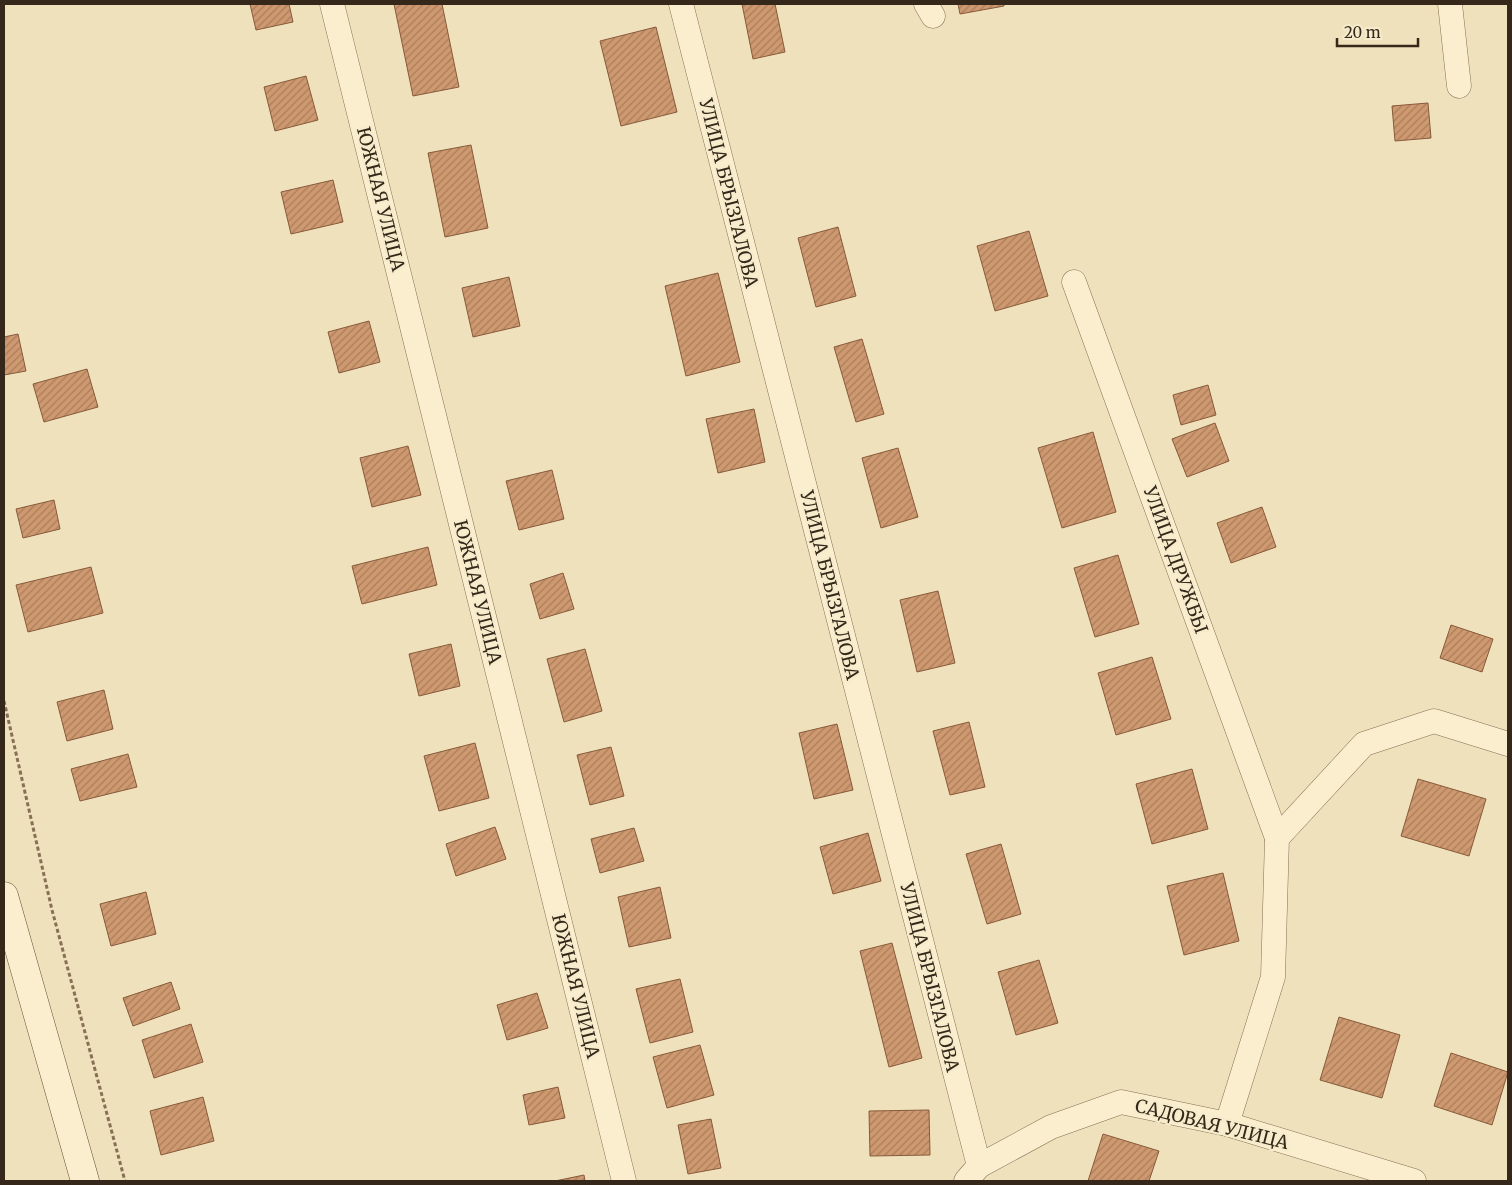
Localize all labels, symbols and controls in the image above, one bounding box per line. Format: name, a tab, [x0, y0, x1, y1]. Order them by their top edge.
scale bar	[1337, 15, 1418, 47]
text: 20 m	[1344, 23, 1381, 42]
street label: УЛИЦА БРЫЗГАЛОВА	[694, 95, 764, 290]
street label: ЮЖНАЯ УЛИЦА	[352, 124, 410, 274]
street label: УЛИЦА ДРУЖБЫ	[1138, 482, 1213, 637]
street label: УЛИЦА БРЫЗГАЛОВА	[795, 487, 865, 682]
street label: ЮЖНАЯ УЛИЦА	[449, 517, 507, 667]
street label: УЛИЦА БРЫЗГАЛОВА	[895, 879, 965, 1074]
street label: ЮЖНАЯ УЛИЦА	[547, 911, 605, 1061]
street label: САДОВАЯ УЛИЦА	[1133, 1094, 1292, 1154]

